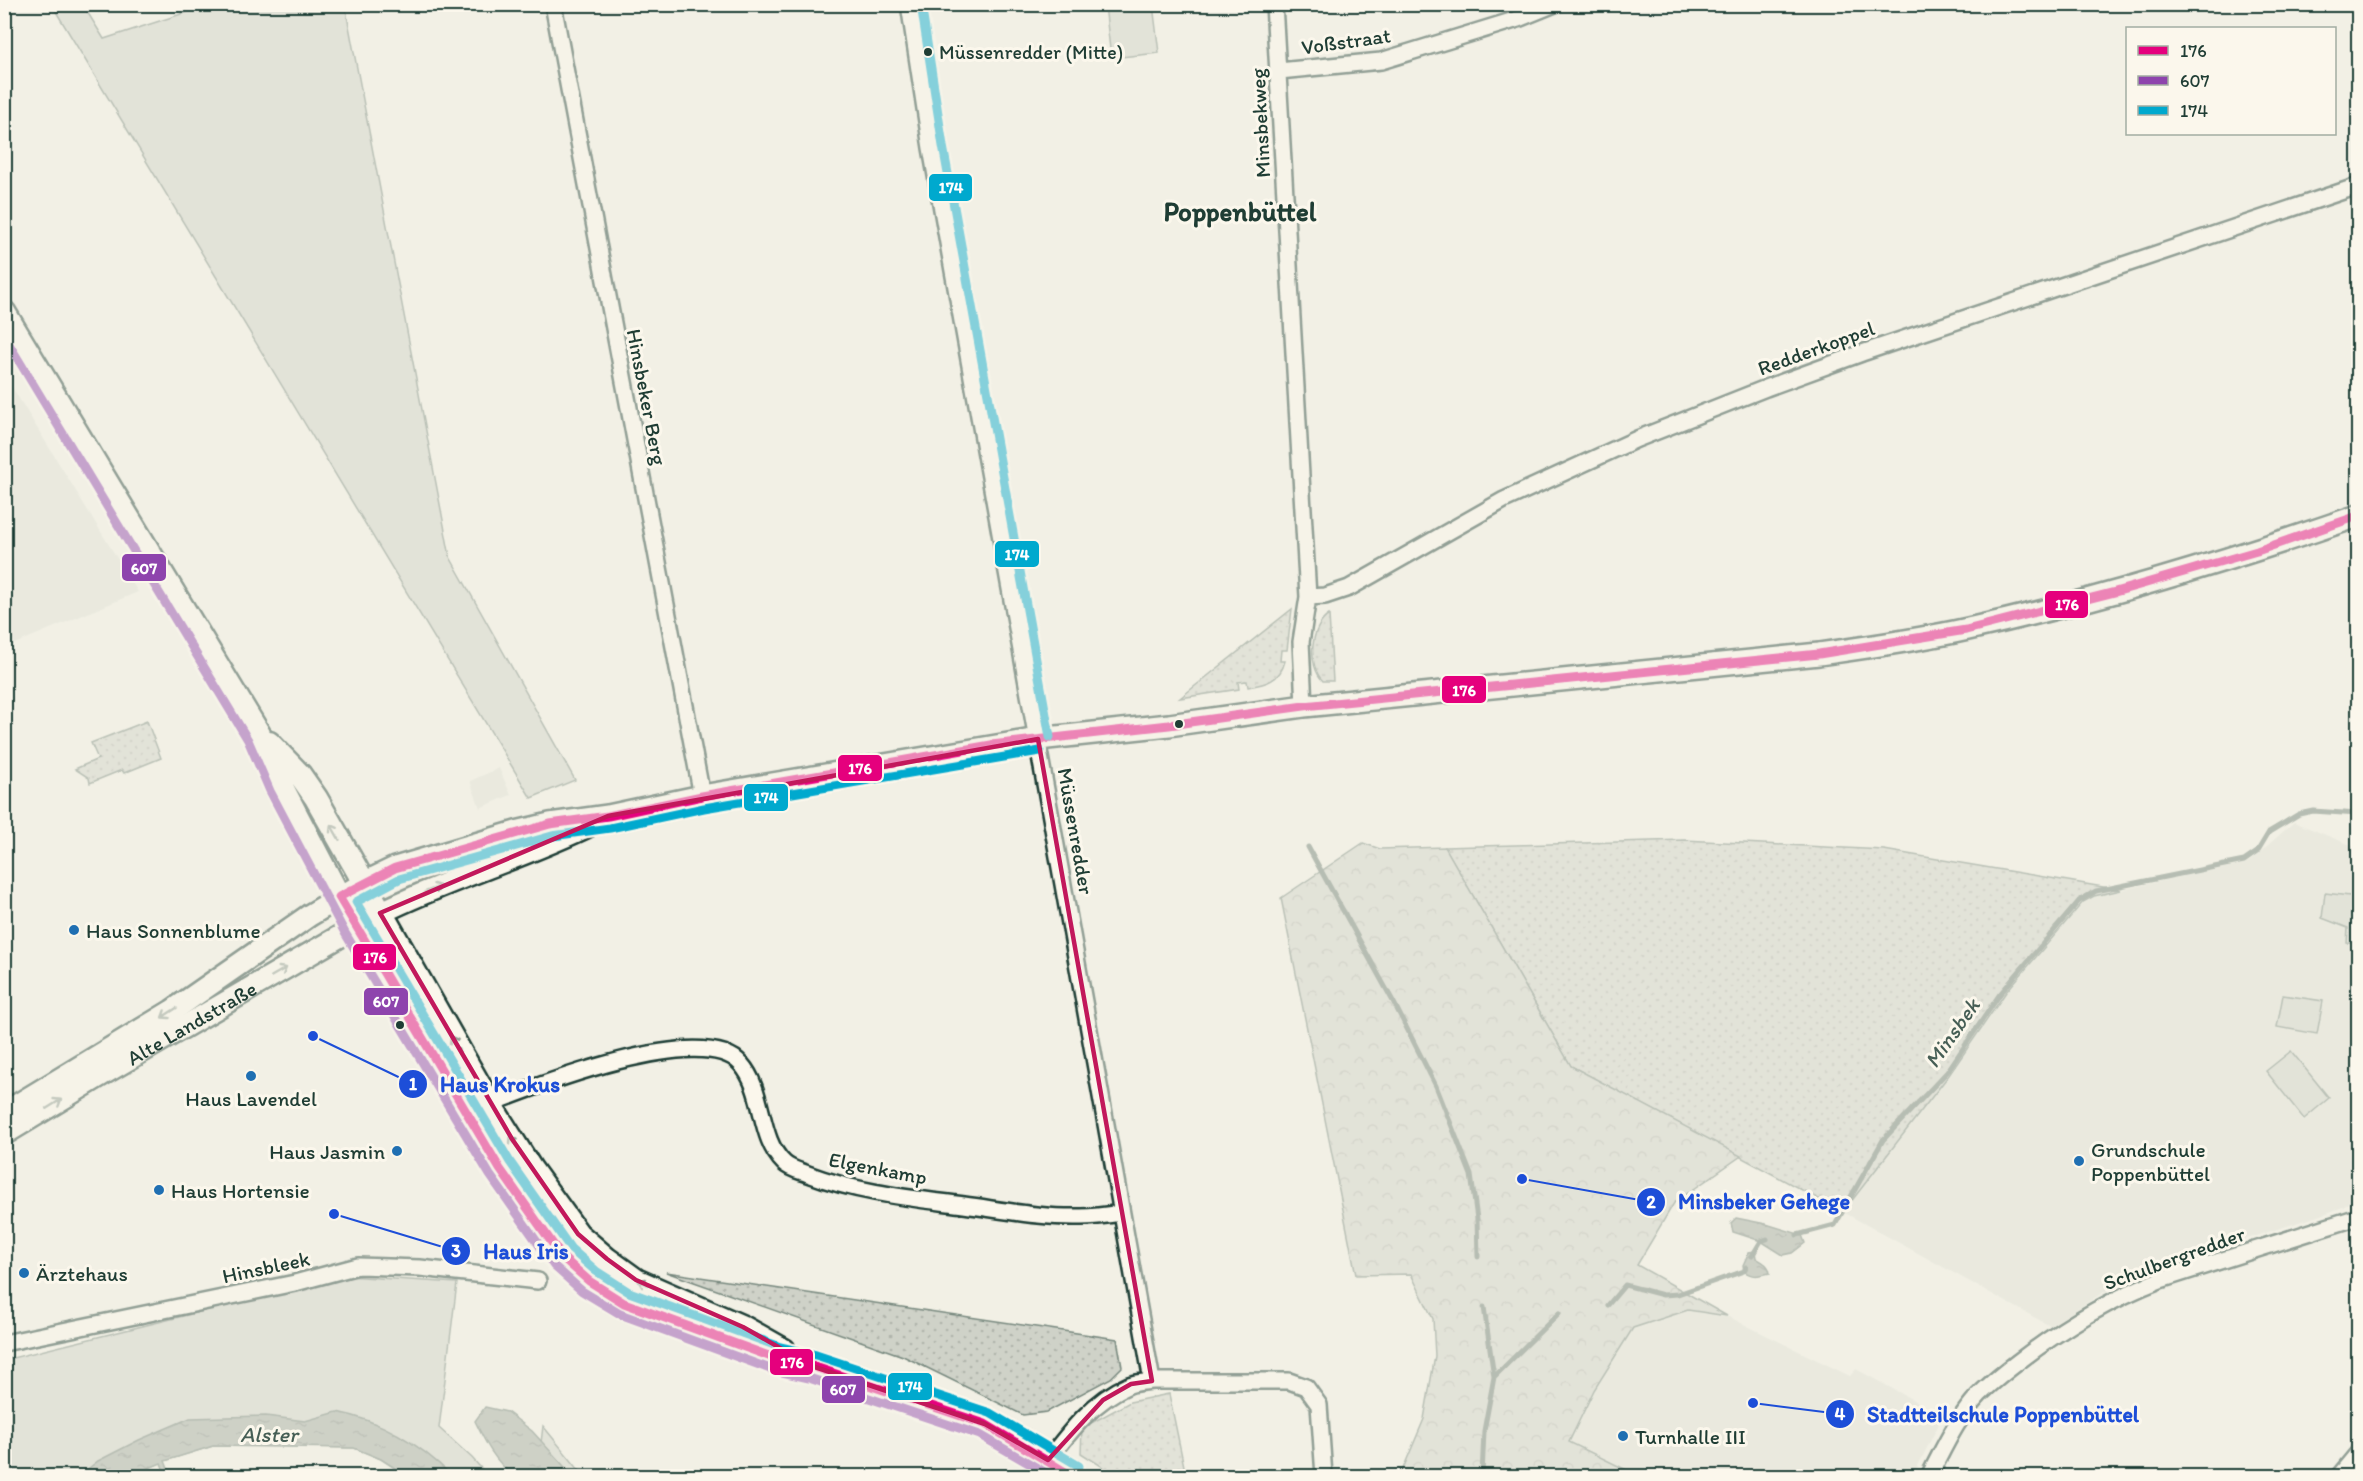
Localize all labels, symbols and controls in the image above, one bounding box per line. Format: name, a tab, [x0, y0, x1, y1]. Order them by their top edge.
street label: Voßstraat	[1300, 22, 1392, 60]
legend	[2126, 27, 2336, 135]
place label: Müssenredder (Mitte)	[939, 40, 1123, 64]
text: 176	[2180, 40, 2207, 62]
marker: Müssenredder (Mitte)	[922, 46, 934, 58]
street label: Minsbekweg	[1245, 67, 1275, 179]
text: 607	[2180, 70, 2210, 92]
text: 174	[2180, 100, 2208, 122]
line badge: 174	[928, 173, 973, 202]
text: 174	[939, 178, 964, 197]
district label: Poppenbüttel	[1163, 195, 1317, 228]
street label: Redderkoppel	[1754, 315, 1878, 381]
street label: Hinsbeker Berg	[622, 327, 673, 468]
line badge: 174	[994, 540, 1040, 568]
text: 174	[1005, 545, 1030, 564]
line badge: 607	[121, 553, 167, 582]
text: 607	[131, 559, 157, 578]
line badge: 176	[2044, 590, 2089, 619]
text: 176	[2055, 595, 2079, 614]
line badge: 176	[1441, 675, 1487, 704]
text: 176	[1452, 681, 1476, 700]
unlabelled marker	[1173, 718, 1185, 730]
line badge: 176	[837, 754, 883, 782]
text: 176	[848, 759, 872, 778]
street label: Müssenredder	[1053, 766, 1100, 897]
line badge: 174	[743, 783, 789, 812]
text: 174	[754, 788, 779, 807]
one-way arrow	[329, 824, 341, 841]
one-way arrow	[423, 883, 442, 894]
place label: Haus Sonnenblume	[86, 918, 261, 943]
marker: Haus Sonnenblume	[67, 923, 81, 937]
line badge: 176	[352, 943, 397, 971]
text: 176	[363, 948, 387, 967]
one-way arrow	[270, 966, 287, 978]
street label: Alte Landstraße	[122, 975, 261, 1070]
line badge: 607	[363, 987, 409, 1016]
text: 607	[373, 992, 399, 1011]
water label: Minsbek	[1918, 992, 1986, 1073]
one-way arrow	[160, 1006, 177, 1019]
unlabelled marker	[394, 1019, 406, 1031]
one-way arrow	[448, 1035, 460, 1052]
callout: Haus Krokus	[398, 1064, 572, 1104]
marker: Haus Lavendel	[244, 1069, 258, 1083]
text: Haus Krokus	[440, 1071, 560, 1098]
text: 1	[409, 1073, 418, 1095]
place label: Haus Lavendel	[185, 1086, 317, 1111]
one-way arrow	[45, 1097, 62, 1109]
one-way arrow	[509, 1136, 521, 1153]
place label: Grundschule Poppenbüttel	[2091, 1137, 2210, 1186]
place label: Haus Jasmin	[269, 1139, 385, 1164]
marker: Haus Jasmin	[390, 1144, 404, 1158]
street label: Elgenkamp	[827, 1146, 929, 1190]
marker: Grundschule Poppenbüttel	[2072, 1154, 2086, 1168]
place label: Haus Hortensie	[171, 1178, 310, 1203]
callout: Minsbeker Gehege	[1636, 1182, 1862, 1222]
marker: Haus Hortensie	[152, 1183, 166, 1197]
text: Minsbeker Gehege	[1678, 1188, 1850, 1215]
text: 2	[1646, 1191, 1656, 1213]
street label: Schulbergredder	[2100, 1221, 2249, 1295]
callout: Haus Iris	[441, 1231, 581, 1271]
text: Haus Iris	[483, 1238, 569, 1265]
text: 3	[451, 1240, 461, 1262]
street label: Hinsbleek	[220, 1245, 312, 1288]
place label: Ärztehaus	[36, 1261, 128, 1286]
marker: Ärztehaus	[17, 1266, 31, 1280]
one-way arrow	[638, 1278, 656, 1290]
line badge: 176	[769, 1348, 814, 1376]
text: 176	[780, 1353, 804, 1372]
line badge: 174	[887, 1372, 933, 1401]
line badge: 607	[821, 1375, 866, 1404]
text: 174	[898, 1377, 923, 1396]
text: 607	[830, 1380, 856, 1399]
callout: Stadtteilschule Poppenbüttel	[1825, 1394, 2150, 1434]
text: Stadtteilschule Poppenbüttel	[1867, 1401, 2140, 1428]
text: 4	[1835, 1403, 1846, 1425]
water label: Alster	[240, 1421, 300, 1448]
place label: Turnhalle III	[1635, 1424, 1746, 1449]
marker: Turnhalle III	[1616, 1429, 1630, 1443]

